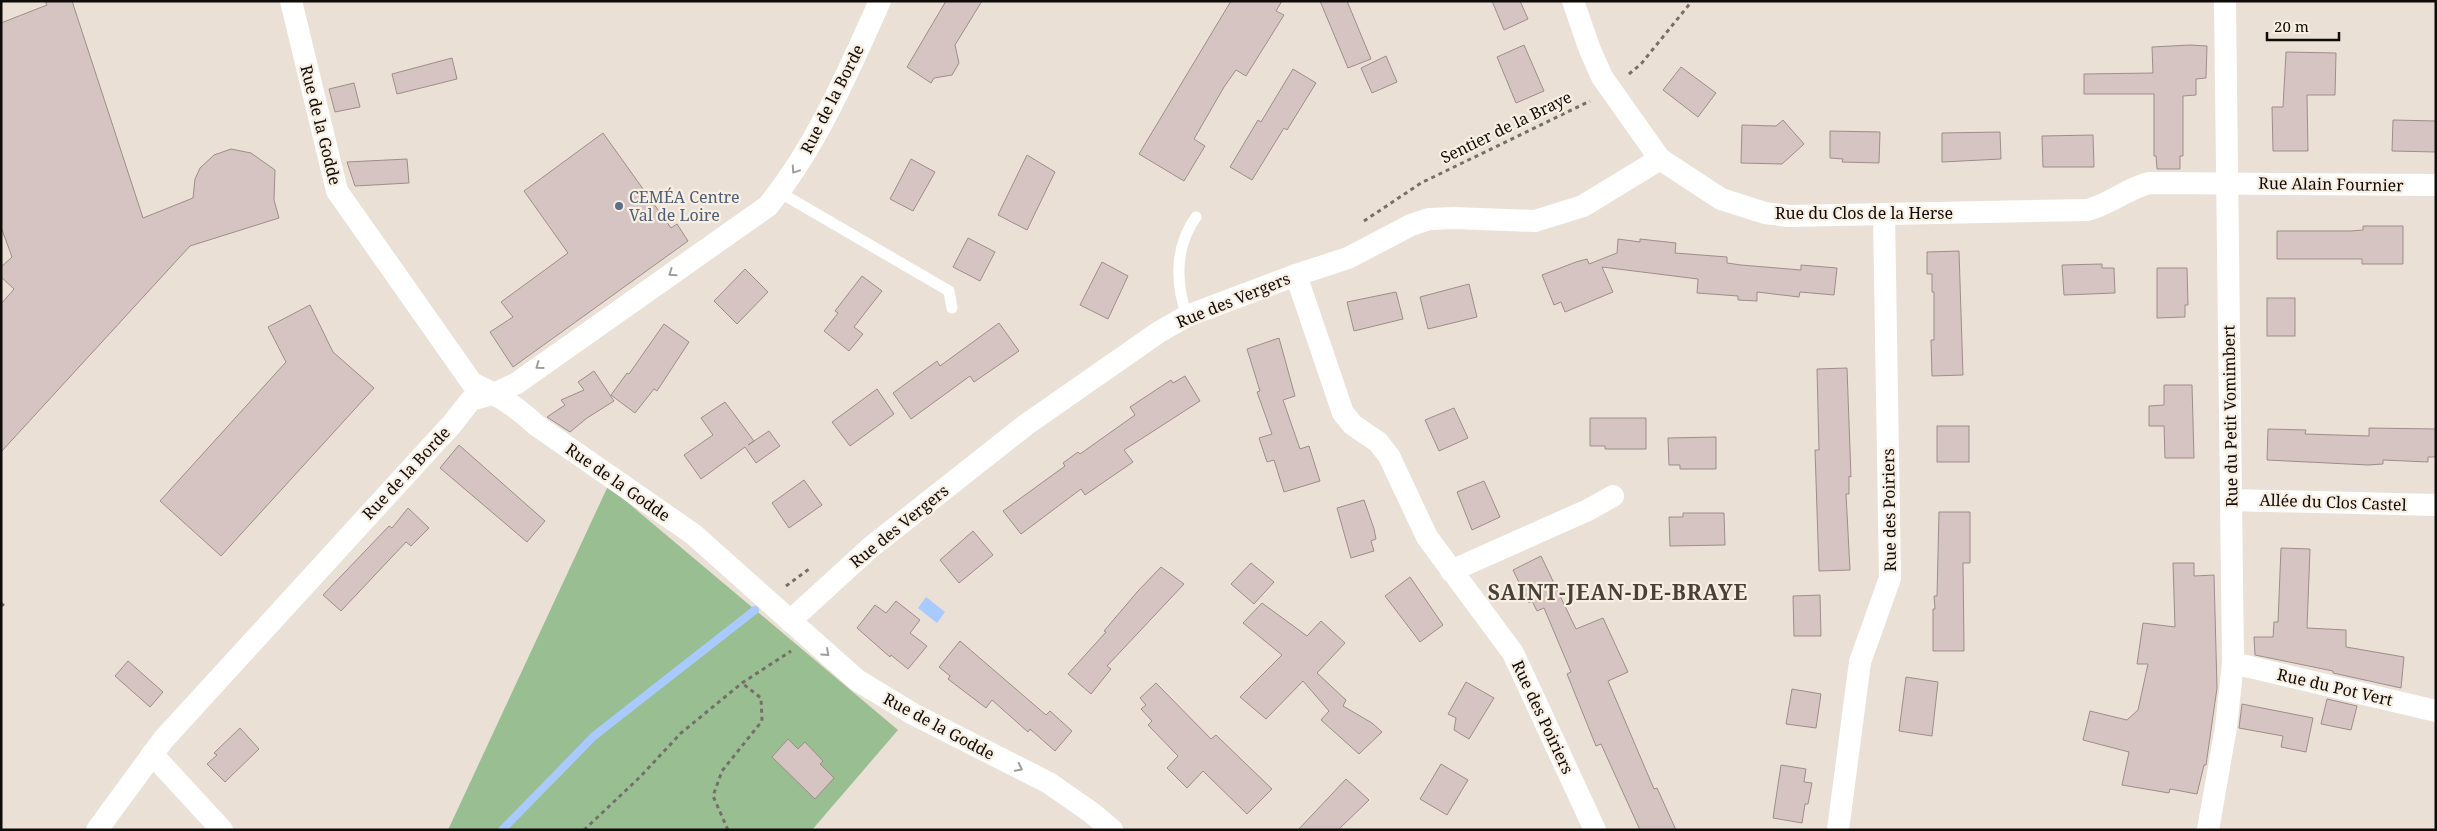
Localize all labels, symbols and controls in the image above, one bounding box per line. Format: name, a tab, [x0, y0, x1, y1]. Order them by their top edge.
scale bar	[2267, 10, 2340, 42]
text: 20 m	[2274, 16, 2309, 36]
street label: Rue de la Borde	[795, 41, 869, 157]
street label: Rue de la Godde	[295, 63, 347, 187]
street label: Sentier de la Braye	[1437, 86, 1575, 168]
one-way arrow	[792, 164, 801, 174]
street label: Rue Alain Fournier	[2258, 172, 2404, 196]
place label: CEMÉA Centre Val de Loire	[629, 186, 740, 226]
marker: CEMÉA Centre Val de Loire	[613, 200, 625, 212]
street label: Rue du Clos de la Herse	[1775, 202, 1953, 224]
one-way arrow	[668, 267, 678, 276]
street label: Rue des Vergers	[1173, 267, 1293, 333]
street label: Rue du Petit Vomimbert	[2217, 324, 2243, 507]
one-way arrow	[536, 361, 545, 369]
street label: Rue de la Borde	[357, 422, 455, 524]
street label: Rue de la Godde	[561, 438, 675, 526]
street label: Rue des Poiriers	[1877, 448, 1901, 572]
street label: Rue des Vergers	[845, 479, 953, 573]
street label: Allée du Clos Castel	[2259, 488, 2407, 516]
district label: SAINT-JEAN-DE-BRAYE	[1488, 578, 1748, 606]
one-way arrow	[821, 647, 830, 656]
street label: Rue des Poiriers	[1507, 657, 1579, 777]
street label: Rue du Pot Vert	[2275, 663, 2395, 711]
street label: Rue de la Godde	[880, 687, 998, 765]
one-way arrow	[1014, 762, 1023, 772]

